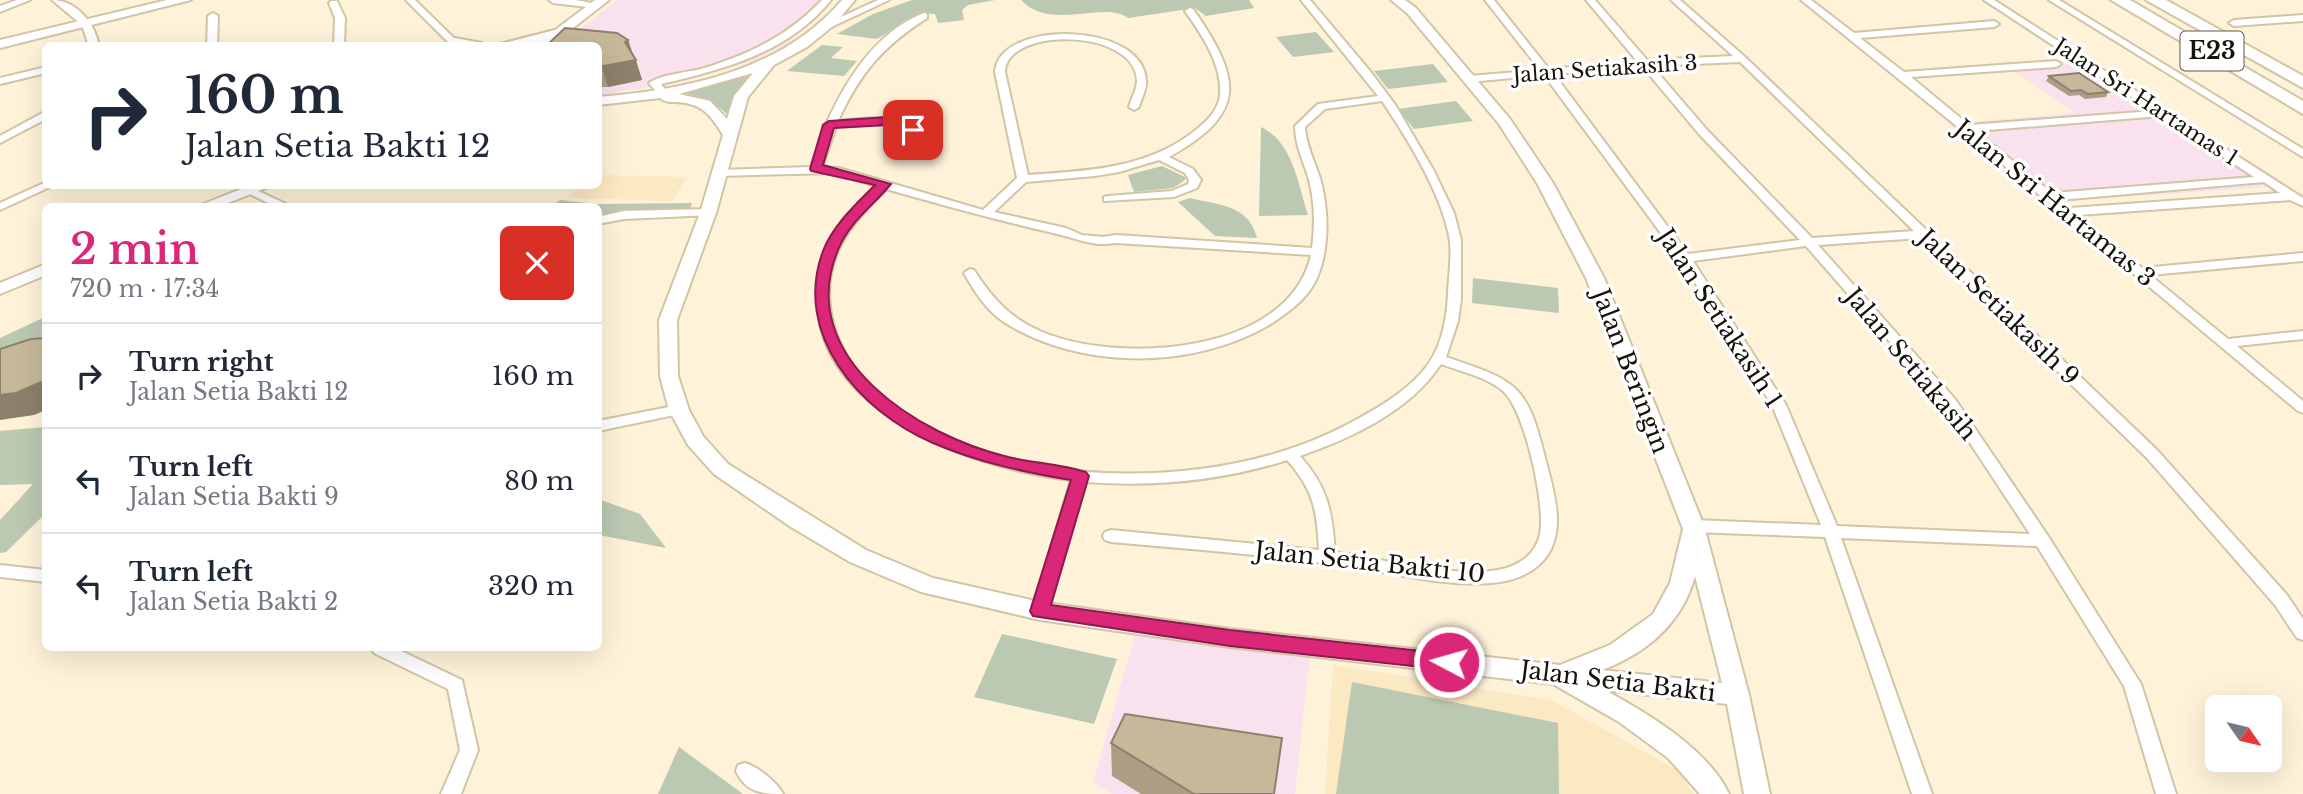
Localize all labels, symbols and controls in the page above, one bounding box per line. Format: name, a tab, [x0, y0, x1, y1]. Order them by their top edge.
street label: Jalan Sri Hartamas 1	[2046, 31, 2243, 171]
road number: E23	[2180, 32, 2244, 70]
street label: Jalan Setiakasih 3	[1509, 50, 1698, 89]
text: 160 m	[185, 65, 344, 126]
icon: right	[70, 70, 161, 161]
pin	[883, 100, 943, 160]
icon: arrive	[894, 111, 932, 149]
street label: Jalan Sri Hartamas 3	[1947, 111, 2161, 293]
text: Jalan Setia Bakti 12	[185, 126, 490, 166]
street label: Jalan Setiakasih 1	[1650, 221, 1789, 413]
street label: Jalan Setiakasih 9	[1910, 221, 2085, 391]
text: 2 min	[70, 223, 199, 275]
button: close	[500, 226, 574, 300]
text: 720 m · 17:34	[70, 275, 219, 303]
street label: Jalan Setiakasih	[1837, 280, 1983, 446]
street label: Jalan Beringin	[1585, 282, 1676, 457]
text: Turn right	[129, 346, 274, 378]
icon: right	[70, 357, 108, 395]
text: 160 m	[492, 360, 574, 392]
text: Jalan Setia Bakti 12	[129, 378, 348, 406]
text: Turn left	[129, 451, 253, 483]
icon: left	[70, 462, 108, 500]
text: 80 m	[504, 465, 574, 497]
text: Jalan Setia Bakti 9	[129, 483, 339, 511]
street label: Jalan Setia Bakti 10	[1250, 535, 1487, 589]
text: Turn left	[129, 556, 253, 588]
icon: left	[70, 567, 108, 605]
text: 320 m	[488, 570, 574, 602]
text: Jalan Setia Bakti 2	[129, 588, 338, 616]
position arrow	[1412, 625, 1486, 699]
street label: Jalan Setia Bakti	[1516, 654, 1717, 707]
north arrow	[2205, 695, 2282, 772]
map controls	[2205, 695, 2282, 772]

